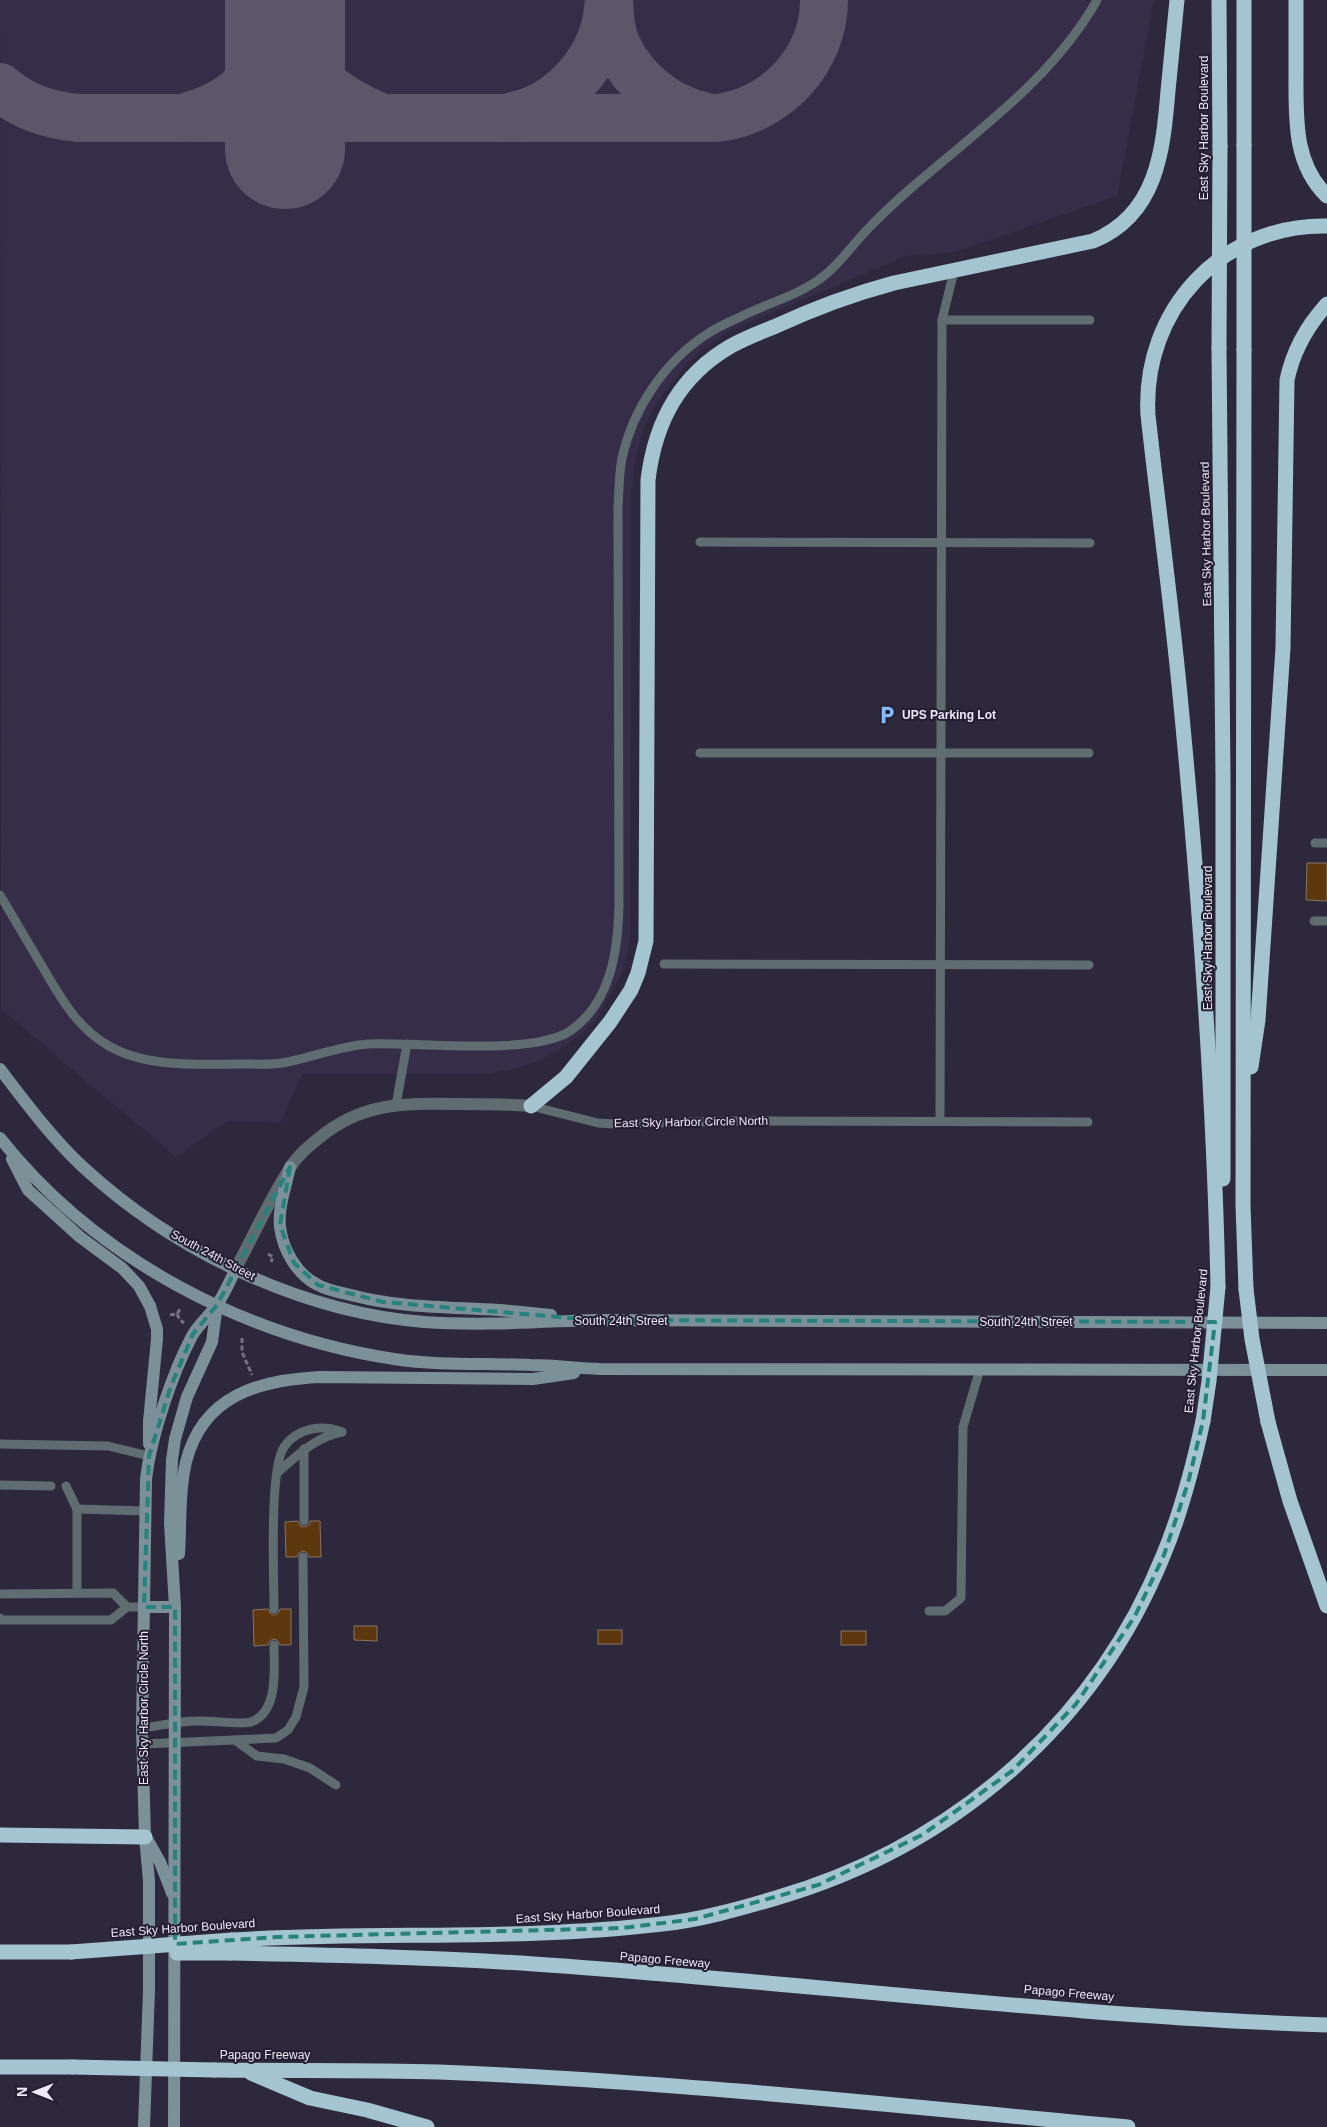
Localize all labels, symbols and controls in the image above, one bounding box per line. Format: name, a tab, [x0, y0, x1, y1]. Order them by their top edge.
street label: East Sky Harbor Boulevard	[1197, 56, 1211, 200]
street label: East Sky Harbor Boulevard	[1198, 462, 1214, 606]
parking icon: UPS Parking Lot	[876, 704, 898, 726]
place label: UPS Parking Lot	[902, 708, 996, 722]
street label: East Sky Harbor Boulevard	[1201, 866, 1215, 1010]
street label: East Sky Harbor Circle North	[614, 1114, 768, 1130]
street label: South 24th Street	[168, 1227, 258, 1283]
street label: East Sky Harbor Boulevard	[1181, 1268, 1211, 1414]
street label: South 24th Street	[574, 1314, 668, 1328]
street label: South 24th Street	[979, 1315, 1073, 1329]
street label: East Sky Harbor Circle North	[137, 1631, 151, 1785]
street label: East Sky Harbor Boulevard	[515, 1902, 661, 1926]
street label: East Sky Harbor Boulevard	[110, 1916, 256, 1940]
street label: Papago Freeway	[619, 1949, 711, 1971]
street label: Papago Freeway	[1023, 1982, 1115, 2004]
street label: Papago Freeway	[220, 2048, 310, 2062]
north arrow	[10, 2067, 60, 2117]
text: N	[14, 2087, 30, 2097]

